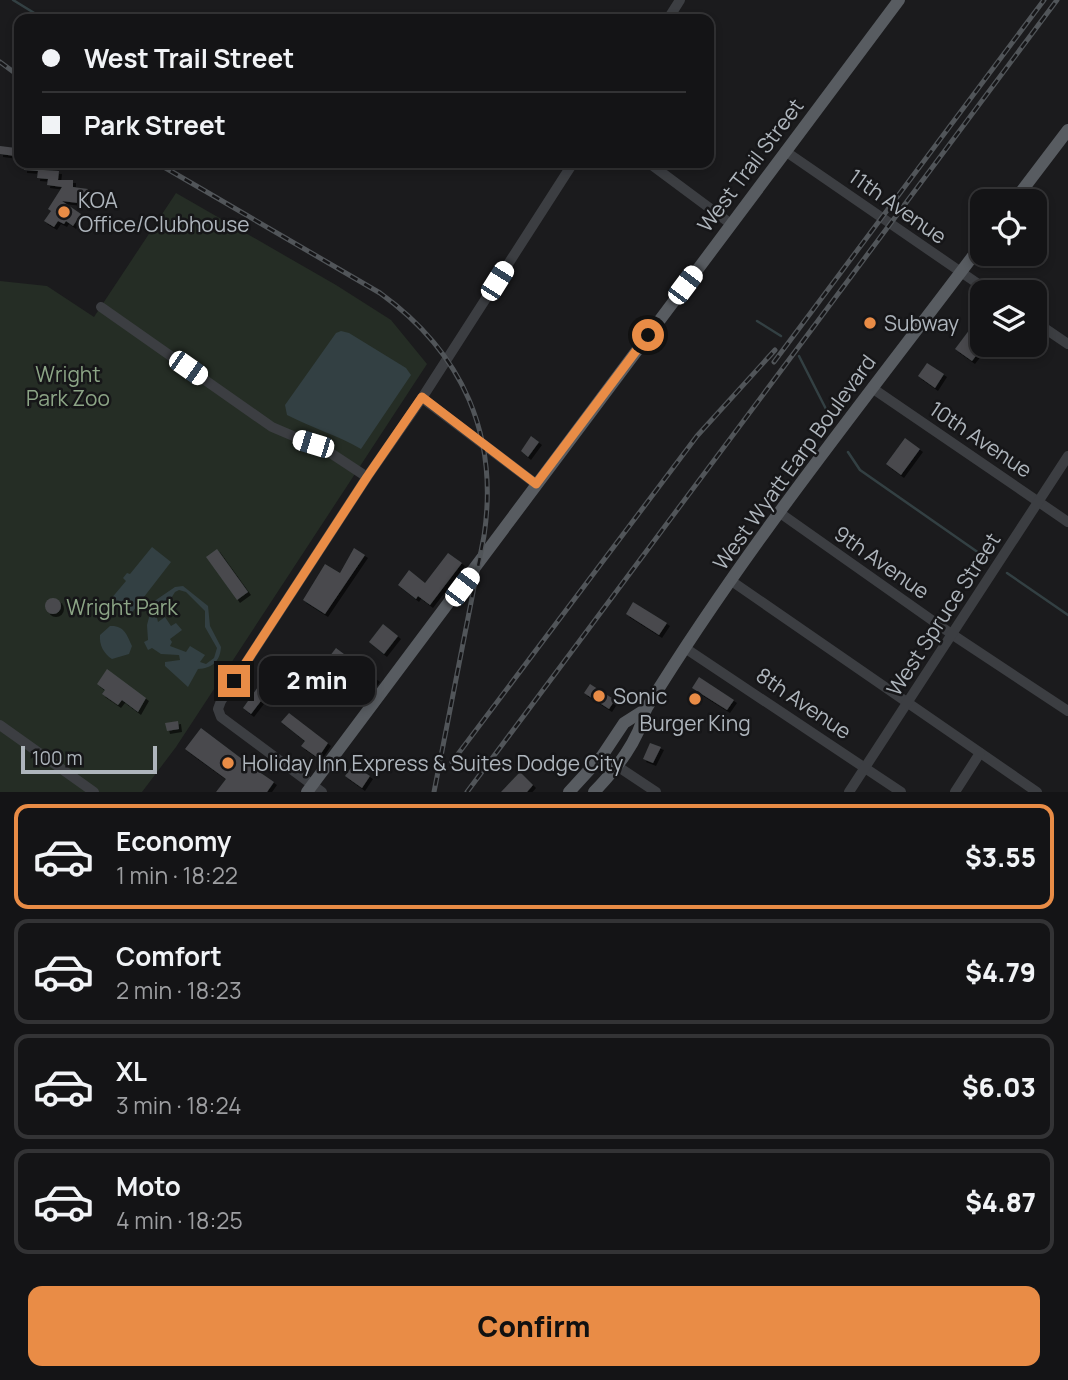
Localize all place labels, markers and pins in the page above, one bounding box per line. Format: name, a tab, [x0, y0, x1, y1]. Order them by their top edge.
place label: KOA Office/Clubhouse	[78, 186, 250, 238]
marker: KOA Office/Clubhouse	[56, 204, 72, 220]
place label: Subway	[884, 309, 959, 337]
marker: Subway	[862, 315, 878, 331]
place label: Sonic	[613, 682, 667, 710]
marker: Sonic	[591, 688, 607, 704]
marker: Burger King	[687, 691, 703, 707]
place label: Burger King	[639, 709, 751, 737]
place label: Holiday Inn Express & Suites Dodge City	[242, 749, 623, 777]
marker: Holiday Inn Express & Suites Dodge City	[220, 755, 236, 771]

